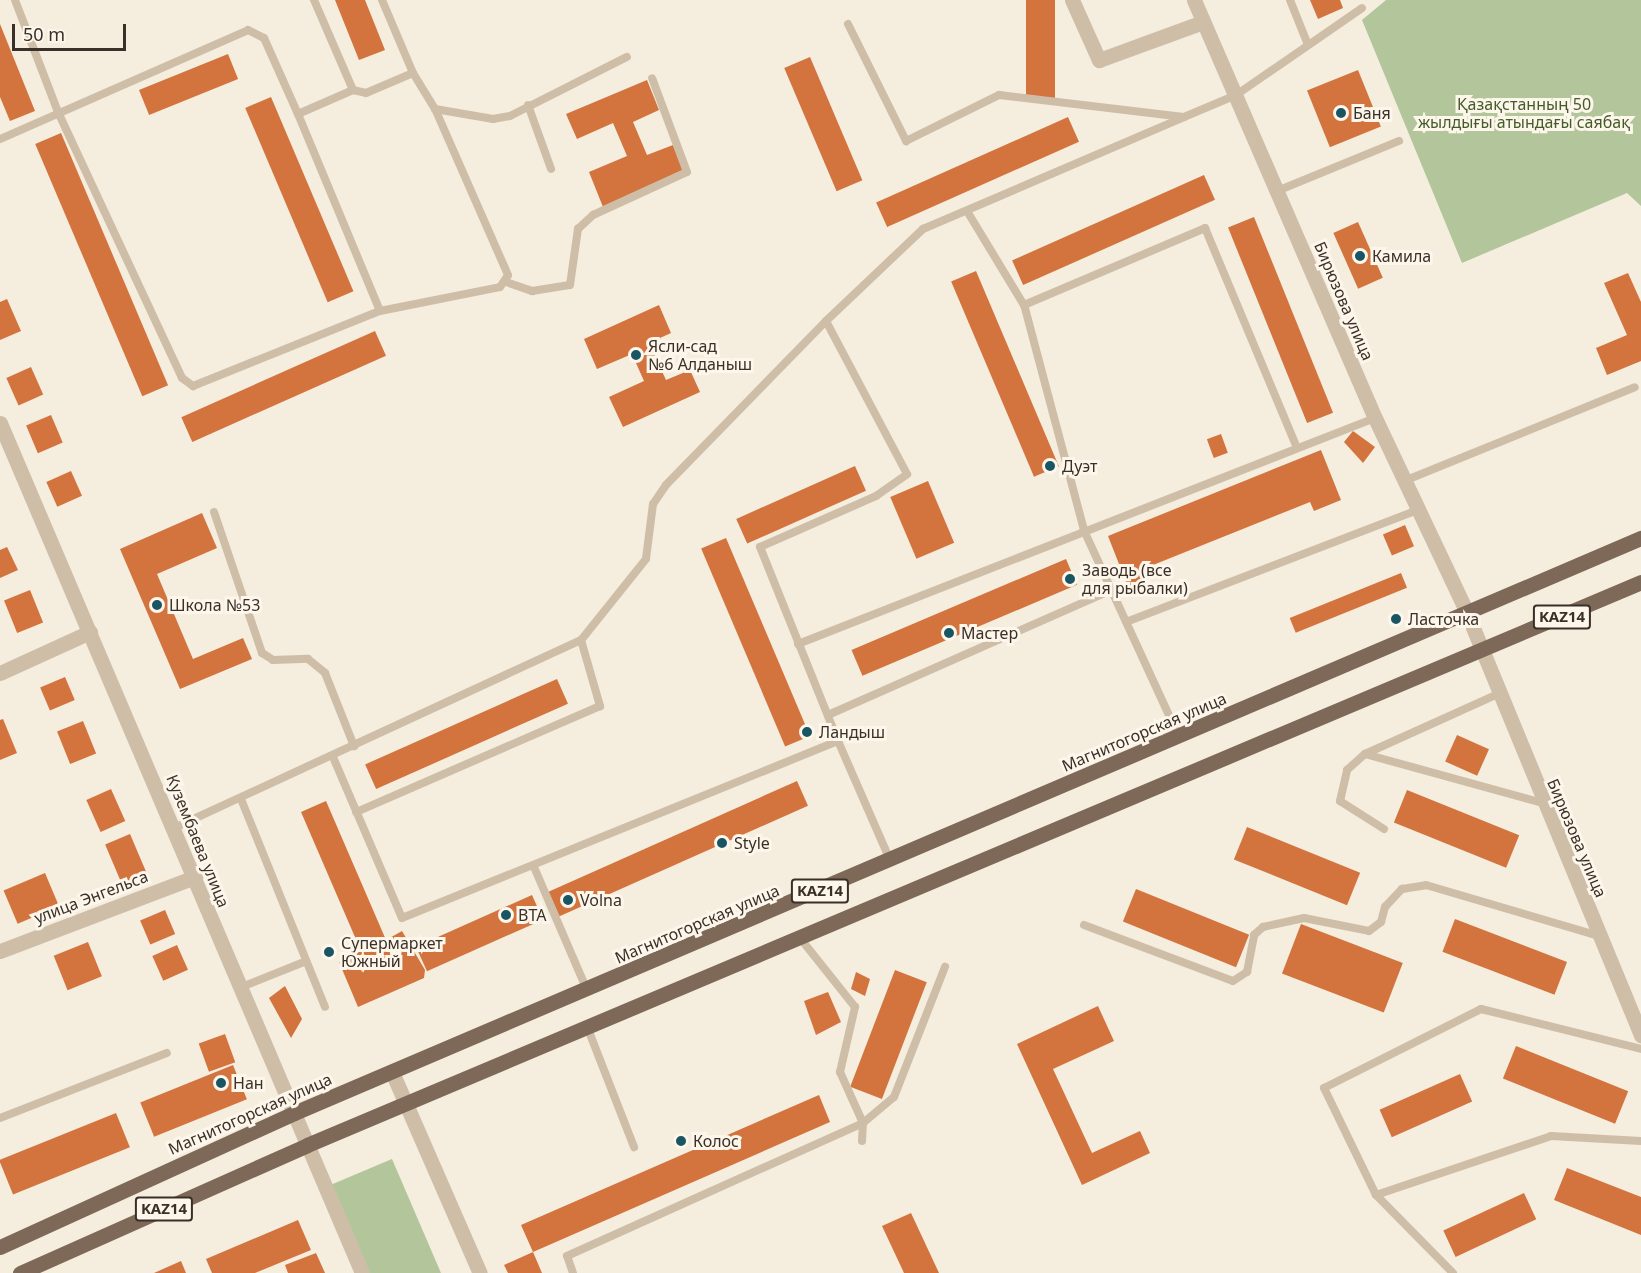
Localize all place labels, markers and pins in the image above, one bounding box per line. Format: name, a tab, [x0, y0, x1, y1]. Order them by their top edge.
place label: Баня	[1353, 103, 1391, 123]
marker: Баня	[1334, 106, 1348, 120]
place label: Камила	[1372, 246, 1431, 266]
marker: Камила	[1353, 249, 1367, 263]
place label: Ясли-сад №6 Алданыш	[648, 336, 752, 374]
marker: Ясли-сад №6 Алданыш	[629, 348, 643, 362]
place label: Дуэт	[1062, 456, 1097, 476]
marker: Дуэт	[1043, 459, 1057, 473]
place label: Заводь (все для рыбалки)	[1082, 560, 1188, 598]
marker: Заводь (все для рыбалки)	[1063, 572, 1077, 586]
place label: Школа №53	[169, 595, 260, 615]
marker: Школа №53	[150, 598, 164, 612]
place label: Ласточка	[1408, 609, 1479, 629]
marker: Ласточка	[1389, 612, 1403, 626]
place label: Мастер	[961, 623, 1018, 643]
marker: Мастер	[942, 626, 956, 640]
place label: Ландыш	[819, 722, 885, 742]
marker: Ландыш	[800, 725, 814, 739]
place label: Style	[734, 833, 770, 853]
marker: Style	[715, 836, 729, 850]
place label: Volna	[580, 890, 622, 910]
marker: Volna	[561, 893, 575, 907]
place label: BTA	[518, 905, 546, 925]
marker: BTA	[499, 908, 513, 922]
place label: Супермаркет Южный	[341, 933, 443, 971]
marker: Супермаркет Южный	[322, 945, 336, 959]
place label: Нан	[233, 1073, 264, 1093]
marker: Нан	[214, 1076, 228, 1090]
place label: Колос	[693, 1131, 739, 1151]
marker: Колос	[674, 1134, 688, 1148]

